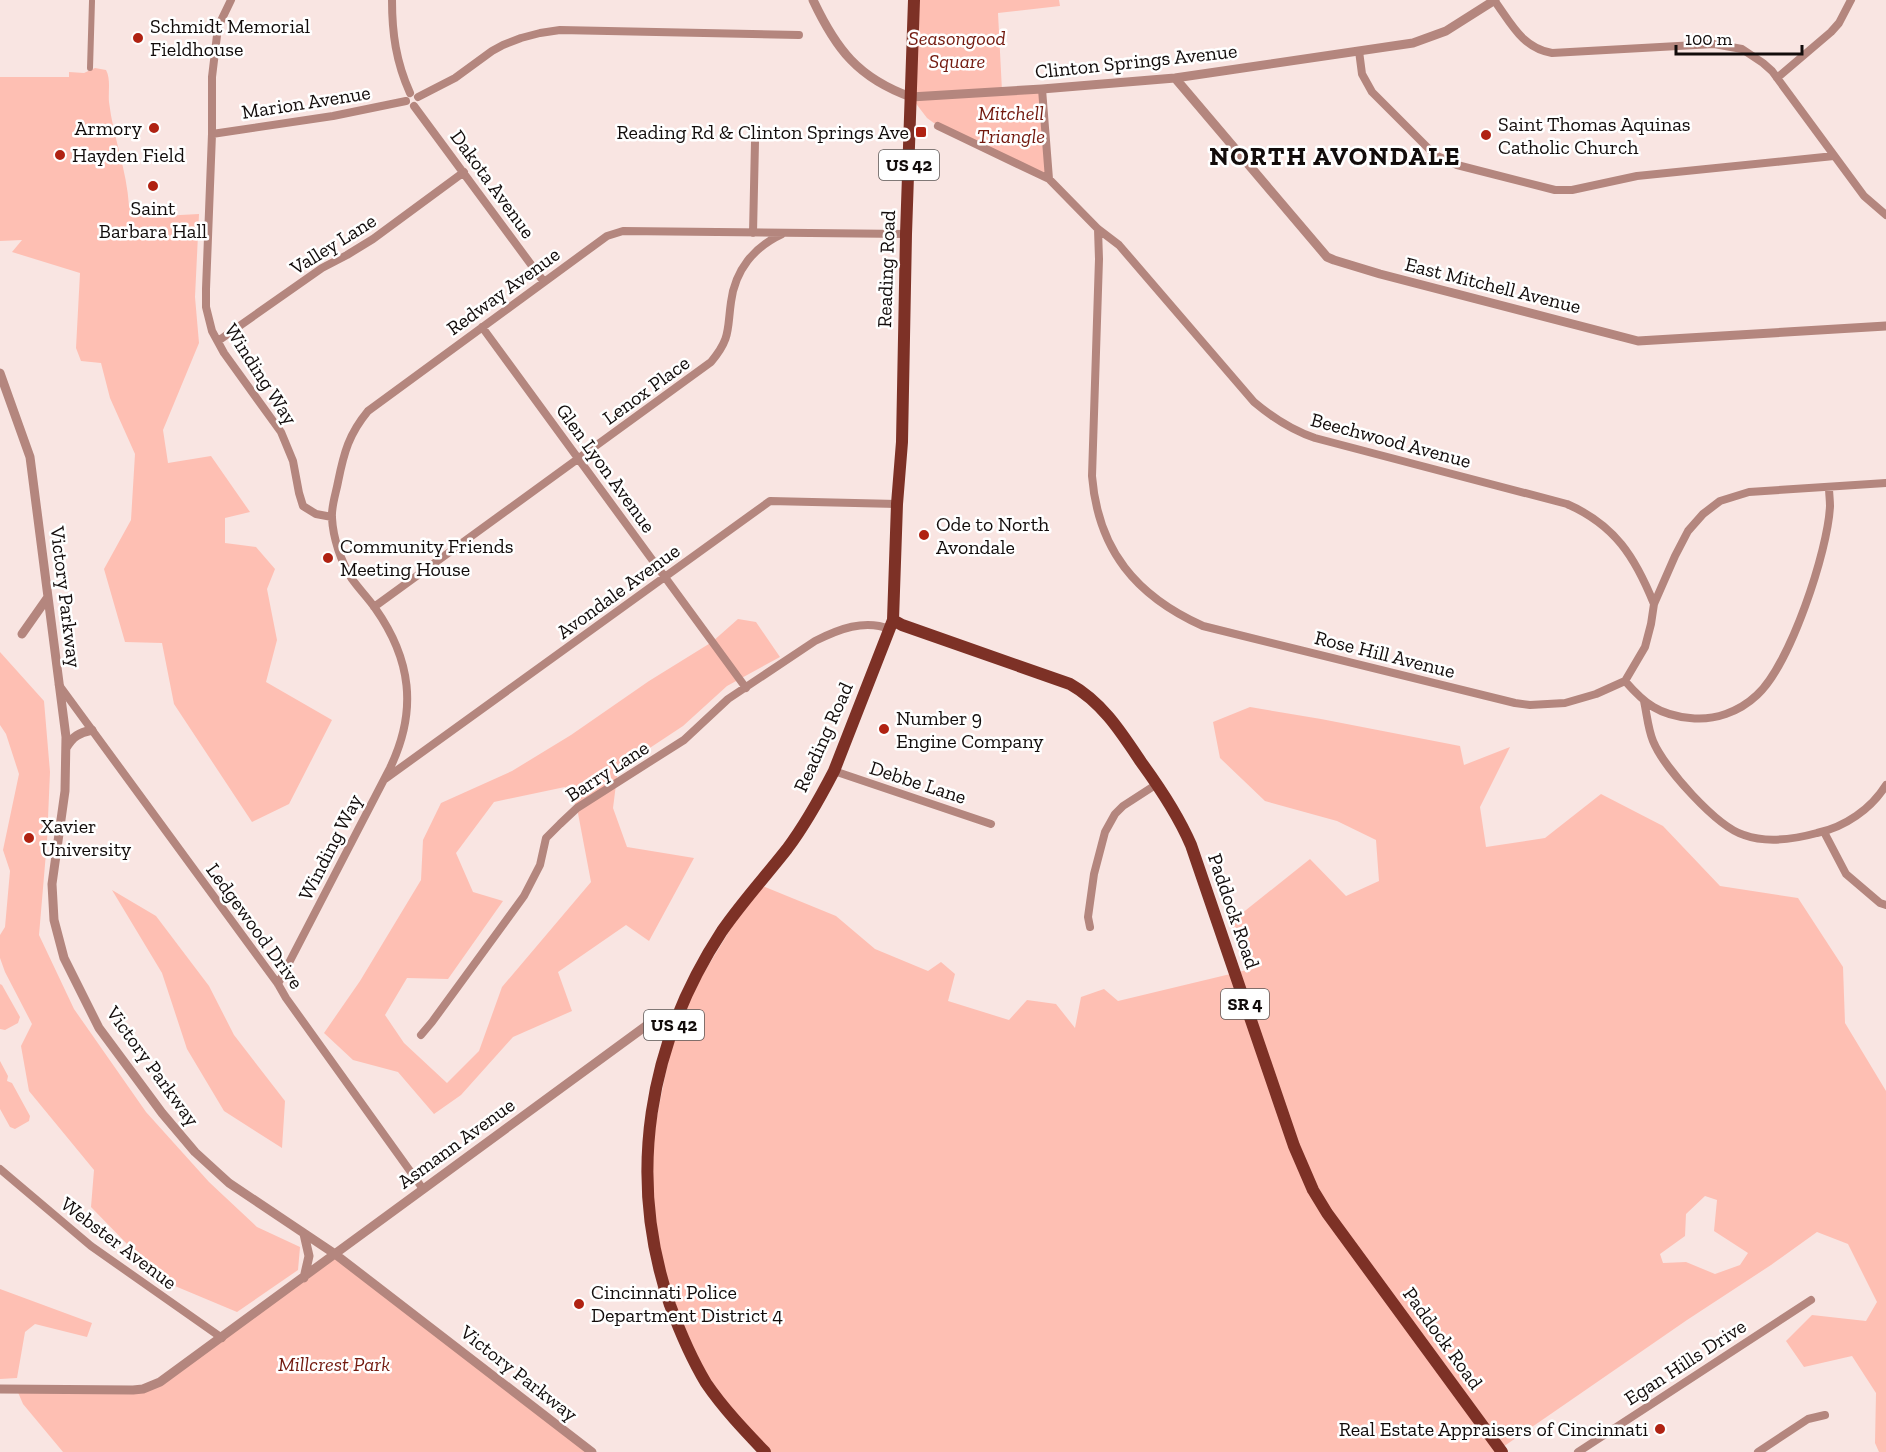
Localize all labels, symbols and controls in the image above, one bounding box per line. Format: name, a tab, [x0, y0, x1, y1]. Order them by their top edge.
place label: Schmidt Memorial Fieldhouse	[150, 14, 310, 61]
scale bar	[1676, 18, 1802, 56]
park label: Seasongood Square	[908, 26, 1006, 73]
text: 100 m	[1685, 28, 1733, 50]
marker: Schmidt Memorial Fieldhouse	[131, 31, 145, 45]
street label: Clinton Springs Avenue	[1034, 38, 1238, 84]
street label: Marion Avenue	[240, 80, 372, 124]
park label: Mitchell Triangle	[977, 101, 1045, 148]
place label: Saint Thomas Aquinas Catholic Church	[1498, 112, 1691, 159]
place label: Armory	[75, 116, 143, 140]
place label: Reading Rd & Clinton Springs Ave	[616, 120, 909, 144]
marker: Armory	[147, 121, 161, 135]
street label: Dakota Avenue	[446, 125, 540, 243]
marker: Reading Rd & Clinton Springs Ave	[914, 125, 928, 139]
marker: Saint Thomas Aquinas Catholic Church	[1479, 128, 1493, 142]
district label: NORTH AVONDALE	[1209, 140, 1461, 172]
place label: Hayden Field	[72, 143, 185, 167]
marker: Hayden Field	[53, 148, 67, 162]
road number: US 42	[879, 150, 939, 180]
marker: Saint Barbara Hall	[146, 179, 160, 193]
place label: Saint Barbara Hall	[99, 196, 207, 243]
street label: Valley Lane	[285, 208, 380, 280]
street label: Reading Road	[872, 210, 900, 328]
street label: Redway Avenue	[442, 242, 564, 340]
street label: East Mitchell Avenue	[1402, 252, 1584, 318]
street label: Winding Way	[219, 319, 303, 430]
street label: Lenox Place	[598, 350, 694, 430]
street label: Glen Lyon Avenue	[551, 399, 661, 537]
street label: Beechwood Avenue	[1308, 407, 1474, 473]
place label: Ode to North Avondale	[936, 512, 1050, 559]
street label: Victory Parkway	[45, 524, 87, 670]
marker: Ode to North Avondale	[917, 528, 931, 542]
place label: Community Friends Meeting House	[340, 534, 513, 581]
street label: Avondale Avenue	[552, 538, 684, 644]
marker: Community Friends Meeting House	[321, 551, 335, 565]
street label: Rose Hill Avenue	[1312, 625, 1458, 683]
street label: Reading Road	[788, 678, 858, 796]
place label: Number 9 Engine Company	[896, 706, 1044, 753]
marker: Number 9 Engine Company	[877, 722, 891, 736]
street label: Barry Lane	[561, 735, 653, 807]
street label: Debbe Lane	[867, 755, 969, 809]
street label: Winding Way	[293, 789, 367, 904]
place label: Xavier University	[41, 814, 132, 861]
marker: Xavier University	[22, 831, 36, 845]
street label: Paddock Road	[1203, 850, 1265, 972]
street label: Ledgewood Drive	[201, 858, 309, 994]
road number: SR 4	[1221, 989, 1269, 1019]
street label: Victory Parkway	[101, 1001, 205, 1131]
road number: US 42	[644, 1010, 704, 1040]
street label: Asmann Avenue	[393, 1092, 519, 1194]
street label: Webster Avenue	[56, 1192, 182, 1294]
place label: Cincinnati Police Department District 4	[591, 1280, 783, 1327]
street label: Paddock Road	[1398, 1282, 1488, 1394]
marker: Cincinnati Police Department District 4	[572, 1297, 586, 1311]
street label: Egan Hills Drive	[1620, 1314, 1750, 1410]
street label: Victory Parkway	[455, 1319, 583, 1427]
park label: Millcrest Park	[278, 1352, 390, 1376]
place label: Real Estate Appraisers of Cincinnati	[1339, 1417, 1648, 1441]
marker: Real Estate Appraisers of Cincinnati	[1653, 1422, 1667, 1436]

